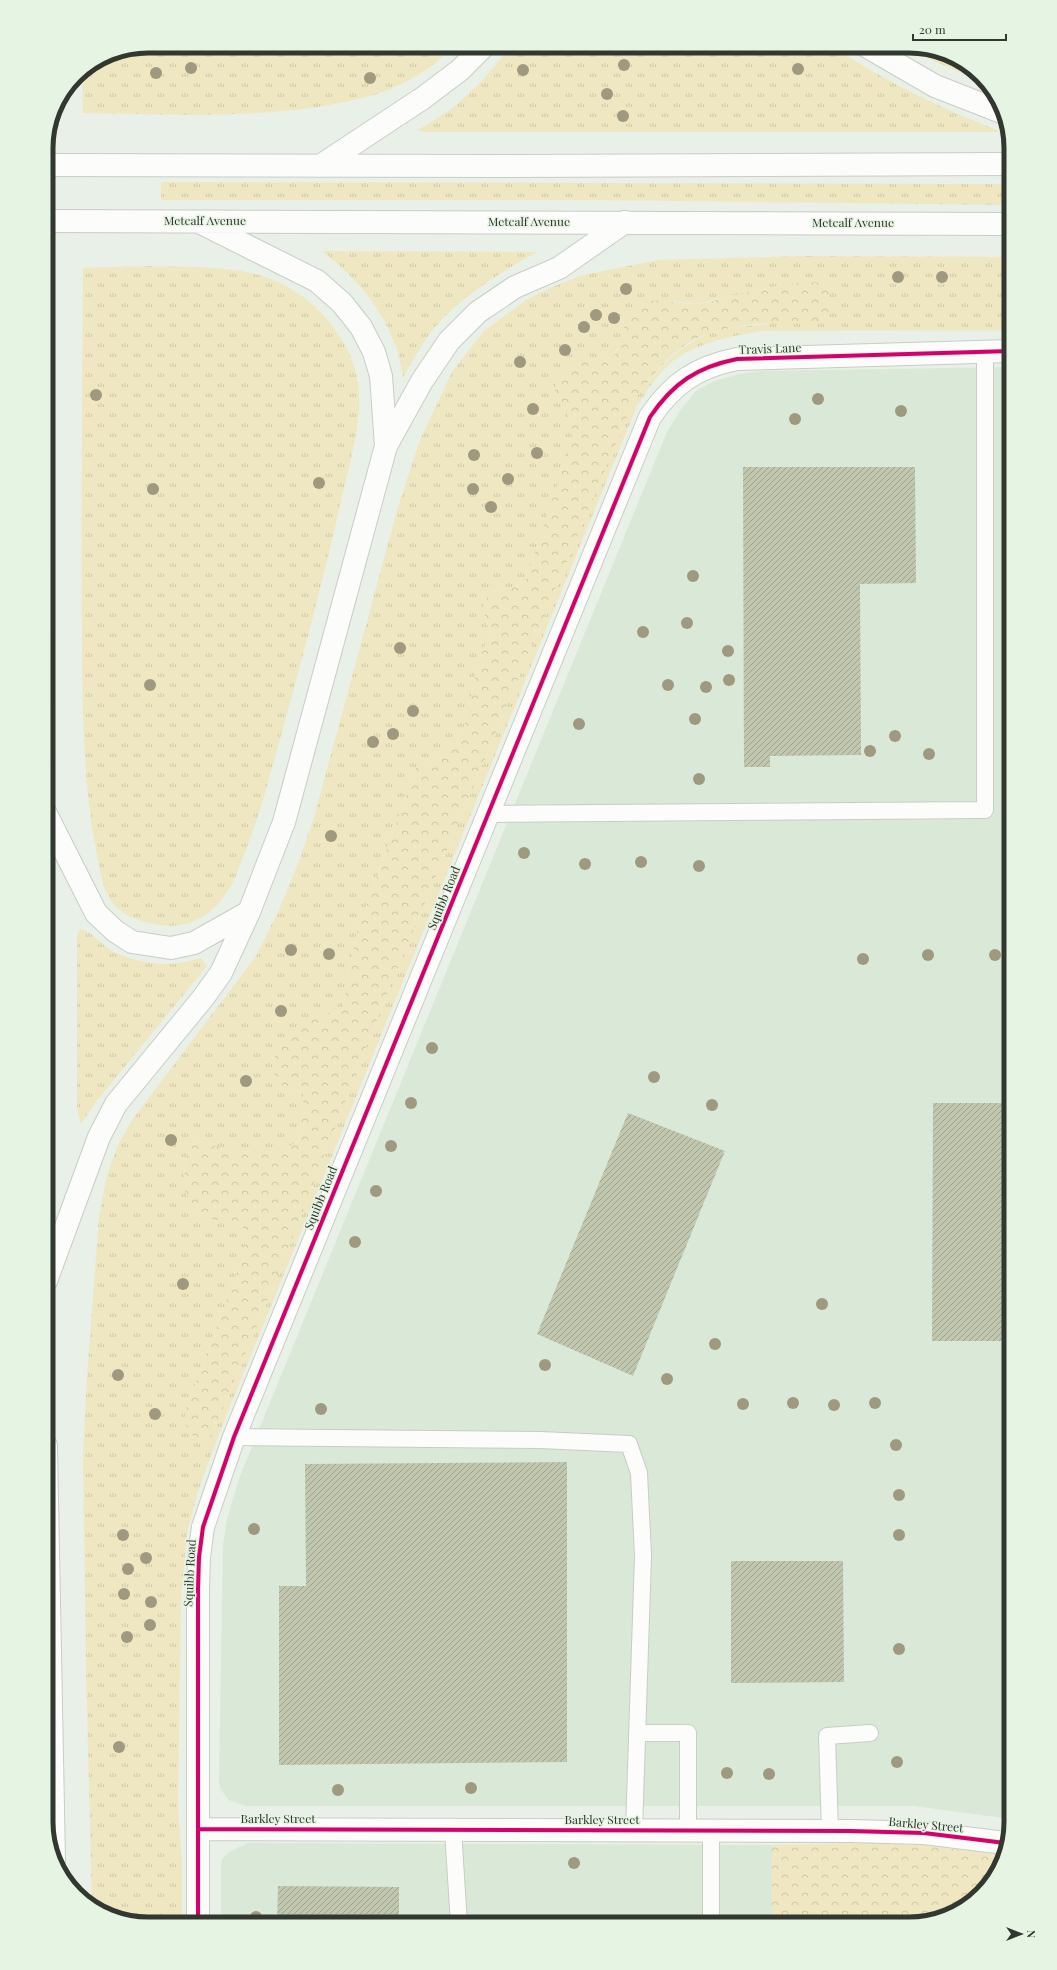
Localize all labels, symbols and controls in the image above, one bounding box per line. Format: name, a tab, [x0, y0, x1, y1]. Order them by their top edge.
scale bar	[913, 16, 1006, 42]
text: 20 m	[919, 21, 946, 37]
street label: Metcalf Avenue	[164, 212, 246, 228]
street label: Metcalf Avenue	[488, 213, 570, 229]
street label: Metcalf Avenue	[812, 214, 894, 230]
street label: Travis Lane	[738, 339, 802, 357]
street label: Squibb Road	[423, 863, 463, 932]
street label: Squibb Road	[300, 1163, 340, 1232]
street label: Squibb Road	[179, 1539, 199, 1607]
street label: Barkley Street	[240, 1810, 316, 1826]
street label: Barkley Street	[564, 1811, 640, 1827]
street label: Barkley Street	[888, 1813, 965, 1835]
north arrow	[1001, 1914, 1041, 1954]
text: N	[1024, 1930, 1039, 1938]

